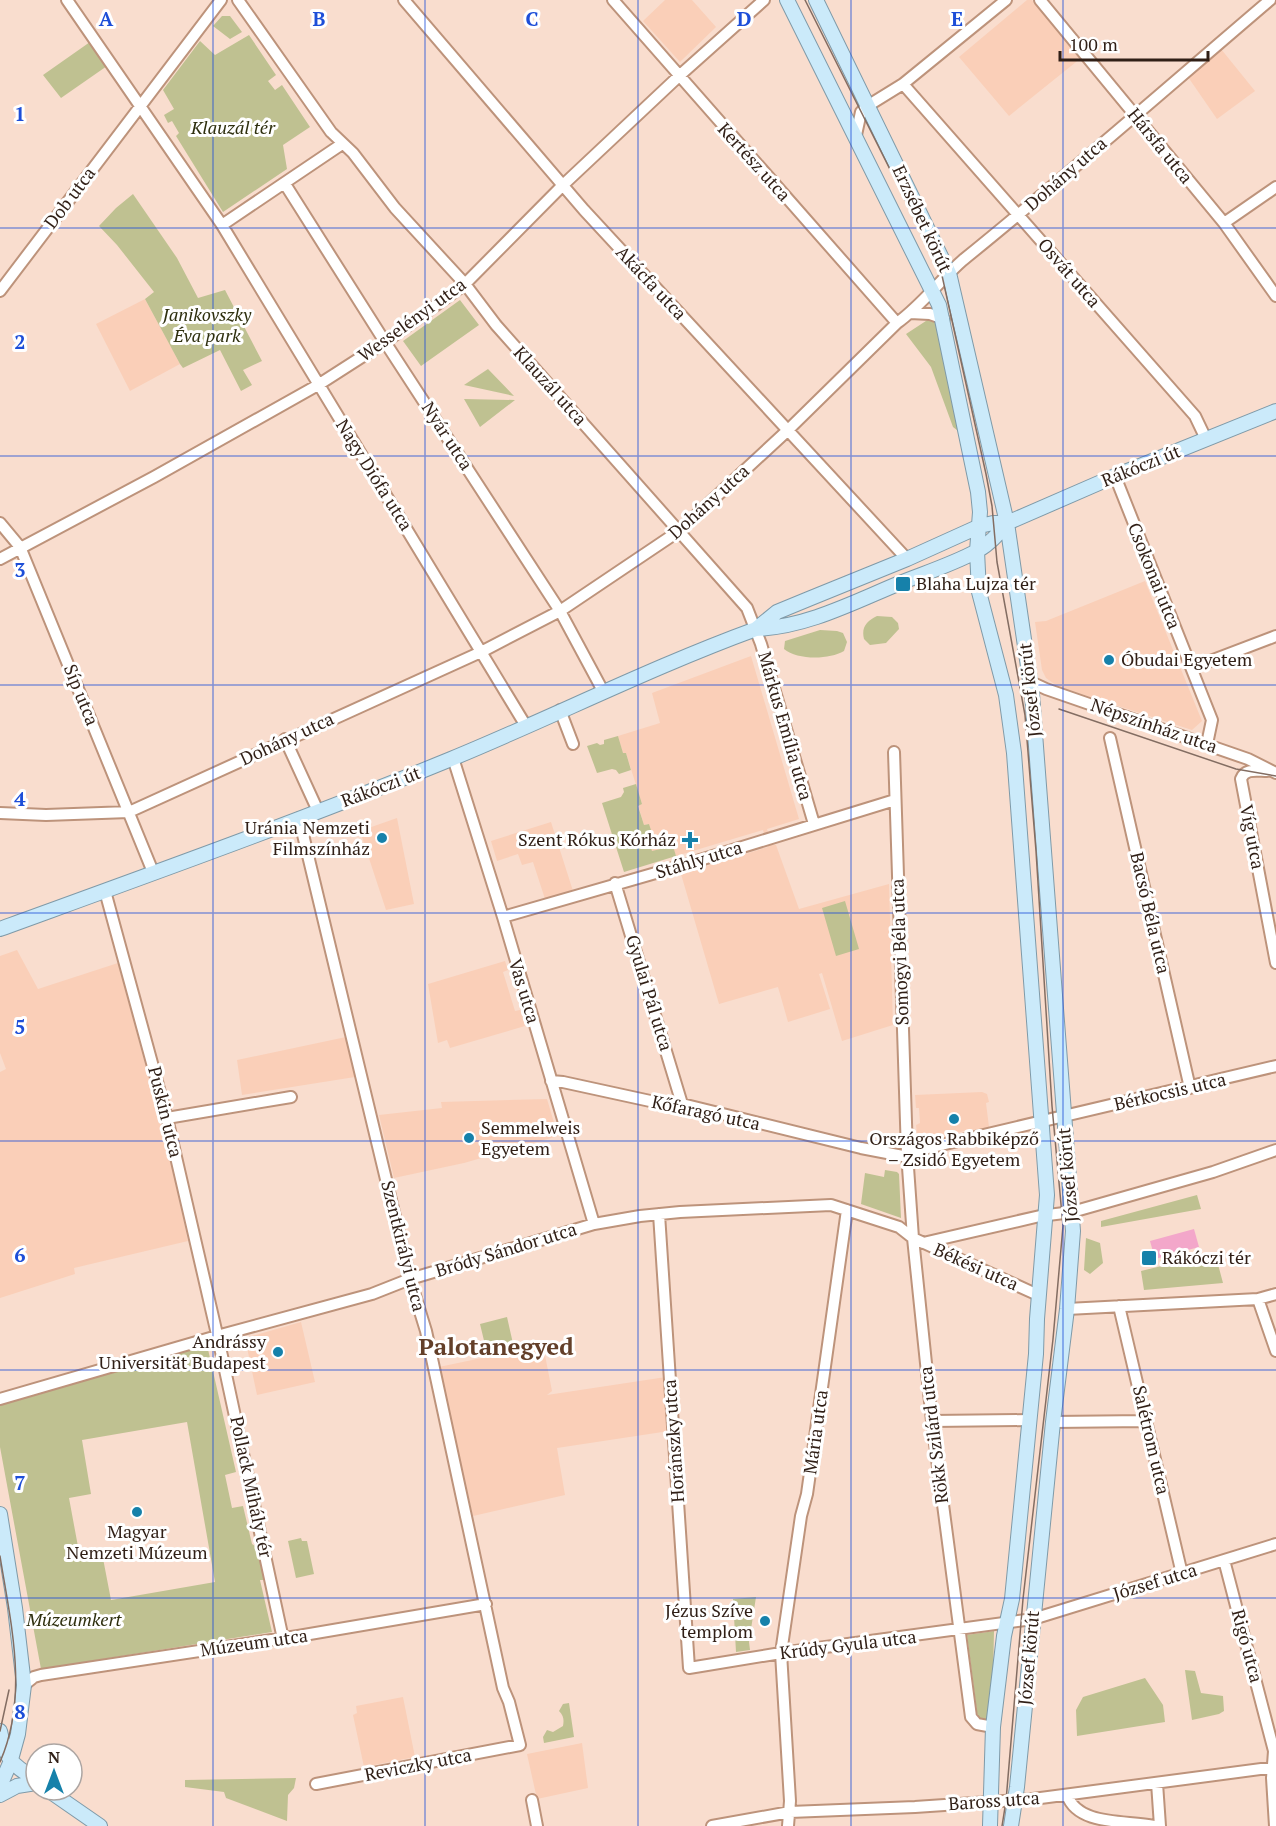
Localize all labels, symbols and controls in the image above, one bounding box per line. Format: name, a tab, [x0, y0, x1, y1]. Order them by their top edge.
text: A	[99, 5, 114, 32]
text: B	[313, 5, 326, 32]
text: C	[525, 5, 539, 32]
text: D	[737, 5, 751, 32]
text: E	[951, 5, 963, 32]
scale bar	[1060, 24, 1208, 62]
text: 100 m	[1069, 32, 1118, 56]
text: 1	[14, 100, 26, 127]
street label: Hársfa utca	[1123, 102, 1199, 188]
park label: Klauzál tér	[190, 115, 276, 139]
street label: Kertész utca	[713, 117, 796, 206]
street label: Dohány utca	[1019, 131, 1111, 215]
street label: Erzsébet körút	[888, 161, 958, 276]
street label: Dob utca	[38, 162, 100, 233]
street label: Osvát utca	[1033, 232, 1107, 312]
street label: Akácfa utca	[611, 240, 692, 325]
street label: Wesselényi utca	[353, 272, 470, 366]
park label: Janikovszky Éva park	[162, 302, 252, 347]
text: 2	[14, 328, 26, 355]
street label: Klauzál utca	[509, 341, 593, 430]
street label: Nyár utca	[417, 397, 479, 474]
street label: Nagy Diófa utca	[331, 414, 419, 535]
street label: Rákóczi út	[1098, 438, 1184, 492]
street label: Dohány utca	[663, 459, 754, 544]
street label: Csokonai utca	[1123, 519, 1187, 632]
text: 3	[14, 556, 26, 583]
place label: Blaha Lujza tér	[916, 571, 1036, 595]
marker: Blaha Lujza tér	[894, 575, 912, 593]
street label: József körút	[1012, 641, 1046, 739]
place label: Óbudai Egyetem	[1121, 647, 1253, 671]
street label: Márkus Emília utca	[753, 649, 819, 803]
marker: Óbudai Egyetem	[1102, 653, 1116, 667]
street label: Síp utca	[59, 660, 105, 729]
street label: Népszínház utca	[1088, 692, 1221, 758]
street label: Dohány utca	[236, 706, 337, 770]
street label: Rákóczi út	[337, 760, 424, 812]
text: 4	[14, 785, 26, 812]
street label: Víg utca	[1235, 802, 1271, 871]
place label: Uránia Nemzeti Filmszínház	[245, 815, 370, 860]
place label: Szent Rókus Kórház	[518, 827, 676, 851]
marker: Uránia Nemzeti Filmszínház	[375, 831, 389, 845]
marker: Szent Rókus Kórház	[681, 831, 699, 849]
street label: Stáhly utca	[652, 835, 745, 884]
street label: Bacsó Béla utca	[1125, 850, 1177, 976]
street label: Somogyi Béla utca	[884, 878, 914, 1026]
street label: Gyulai Pál utca	[621, 932, 679, 1054]
street label: Vas utca	[504, 955, 546, 1026]
text: 5	[14, 1013, 26, 1040]
street label: Puskin utca	[143, 1064, 189, 1160]
street label: Bérkocsis utca	[1111, 1066, 1228, 1116]
street label: Kőfaragó utca	[650, 1089, 763, 1135]
marker: Országos Rabbiképző – Zsidó Egyetem	[947, 1112, 961, 1126]
place label: Semmelweis Egyetem	[481, 1115, 580, 1160]
place label: Országos Rabbiképző – Zsidó Egyetem	[869, 1126, 1039, 1171]
street label: József körút	[1051, 1126, 1083, 1223]
marker: Semmelweis Egyetem	[462, 1131, 476, 1145]
street label: Szentkirályi utca	[376, 1178, 432, 1314]
street label: Bródy Sándor utca	[432, 1216, 579, 1282]
street label: Békési utca	[930, 1237, 1023, 1295]
text: 6	[14, 1241, 26, 1268]
place label: Rákóczi tér	[1162, 1245, 1251, 1269]
marker: Rákóczi tér	[1140, 1249, 1158, 1267]
place label: Andrássy Universität Budapest	[99, 1329, 267, 1374]
district label: Palotanegyed	[418, 1330, 574, 1362]
marker: Andrássy Universität Budapest	[271, 1345, 285, 1359]
street label: Rökk Szilárd utca	[913, 1365, 953, 1505]
street label: Horánszky utca	[657, 1379, 689, 1504]
street label: Salétrom utca	[1128, 1383, 1176, 1497]
street label: Mária utca	[797, 1388, 833, 1476]
street label: Pollack Mihály tér	[225, 1414, 279, 1560]
text: 7	[14, 1469, 26, 1496]
marker: Magyar Nemzeti Múzeum	[130, 1505, 144, 1519]
place label: Magyar Nemzeti Múzeum	[66, 1519, 208, 1564]
street label: József utca	[1110, 1557, 1200, 1605]
place label: Jézus Szíve templom	[665, 1598, 753, 1643]
street label: Rigó utca	[1227, 1606, 1269, 1685]
park label: Múzeumkert	[26, 1607, 122, 1631]
street label: József körút	[1012, 1609, 1044, 1706]
marker: Jézus Szíve templom	[758, 1614, 772, 1628]
street label: Múzeum utca	[199, 1623, 309, 1661]
street label: Krúdy Gyula utca	[778, 1624, 918, 1664]
text: 8	[14, 1698, 26, 1725]
north arrow	[24, 1742, 84, 1802]
street label: Reviczky utca	[362, 1742, 473, 1786]
text: N	[48, 1746, 60, 1768]
street label: Baross utca	[947, 1785, 1040, 1815]

